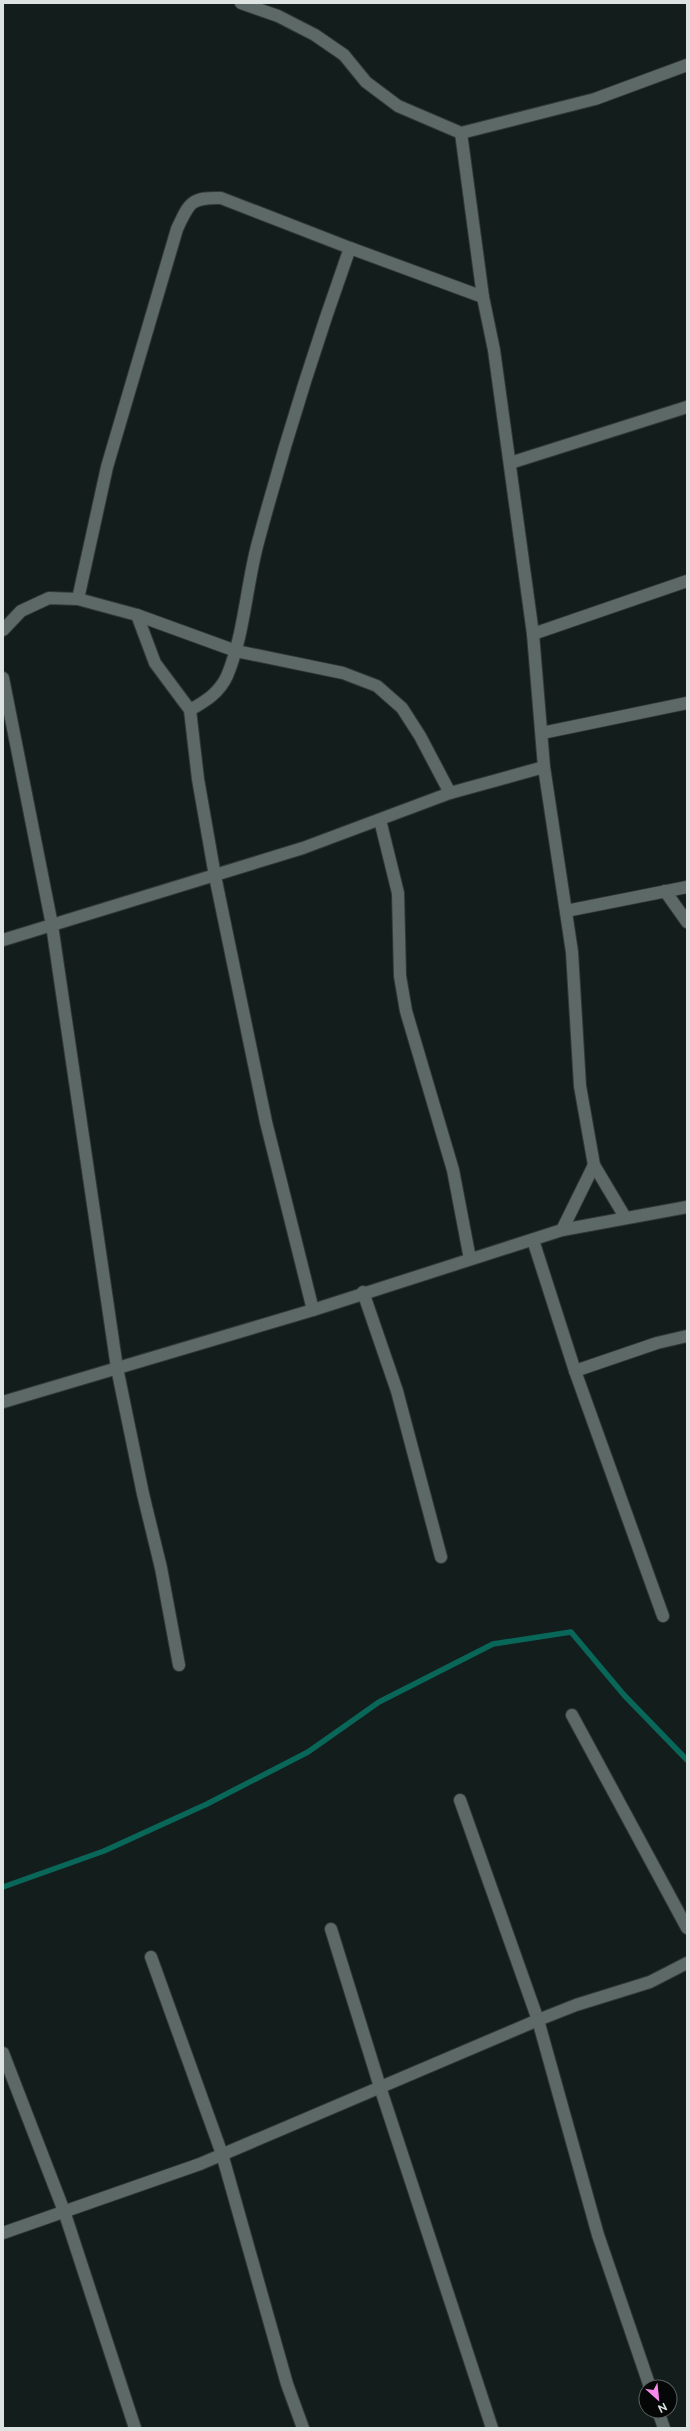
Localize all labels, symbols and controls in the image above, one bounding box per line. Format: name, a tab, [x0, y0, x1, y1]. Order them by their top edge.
north arrow	[638, 2379, 678, 2419]
text: N	[656, 2400, 669, 2415]

